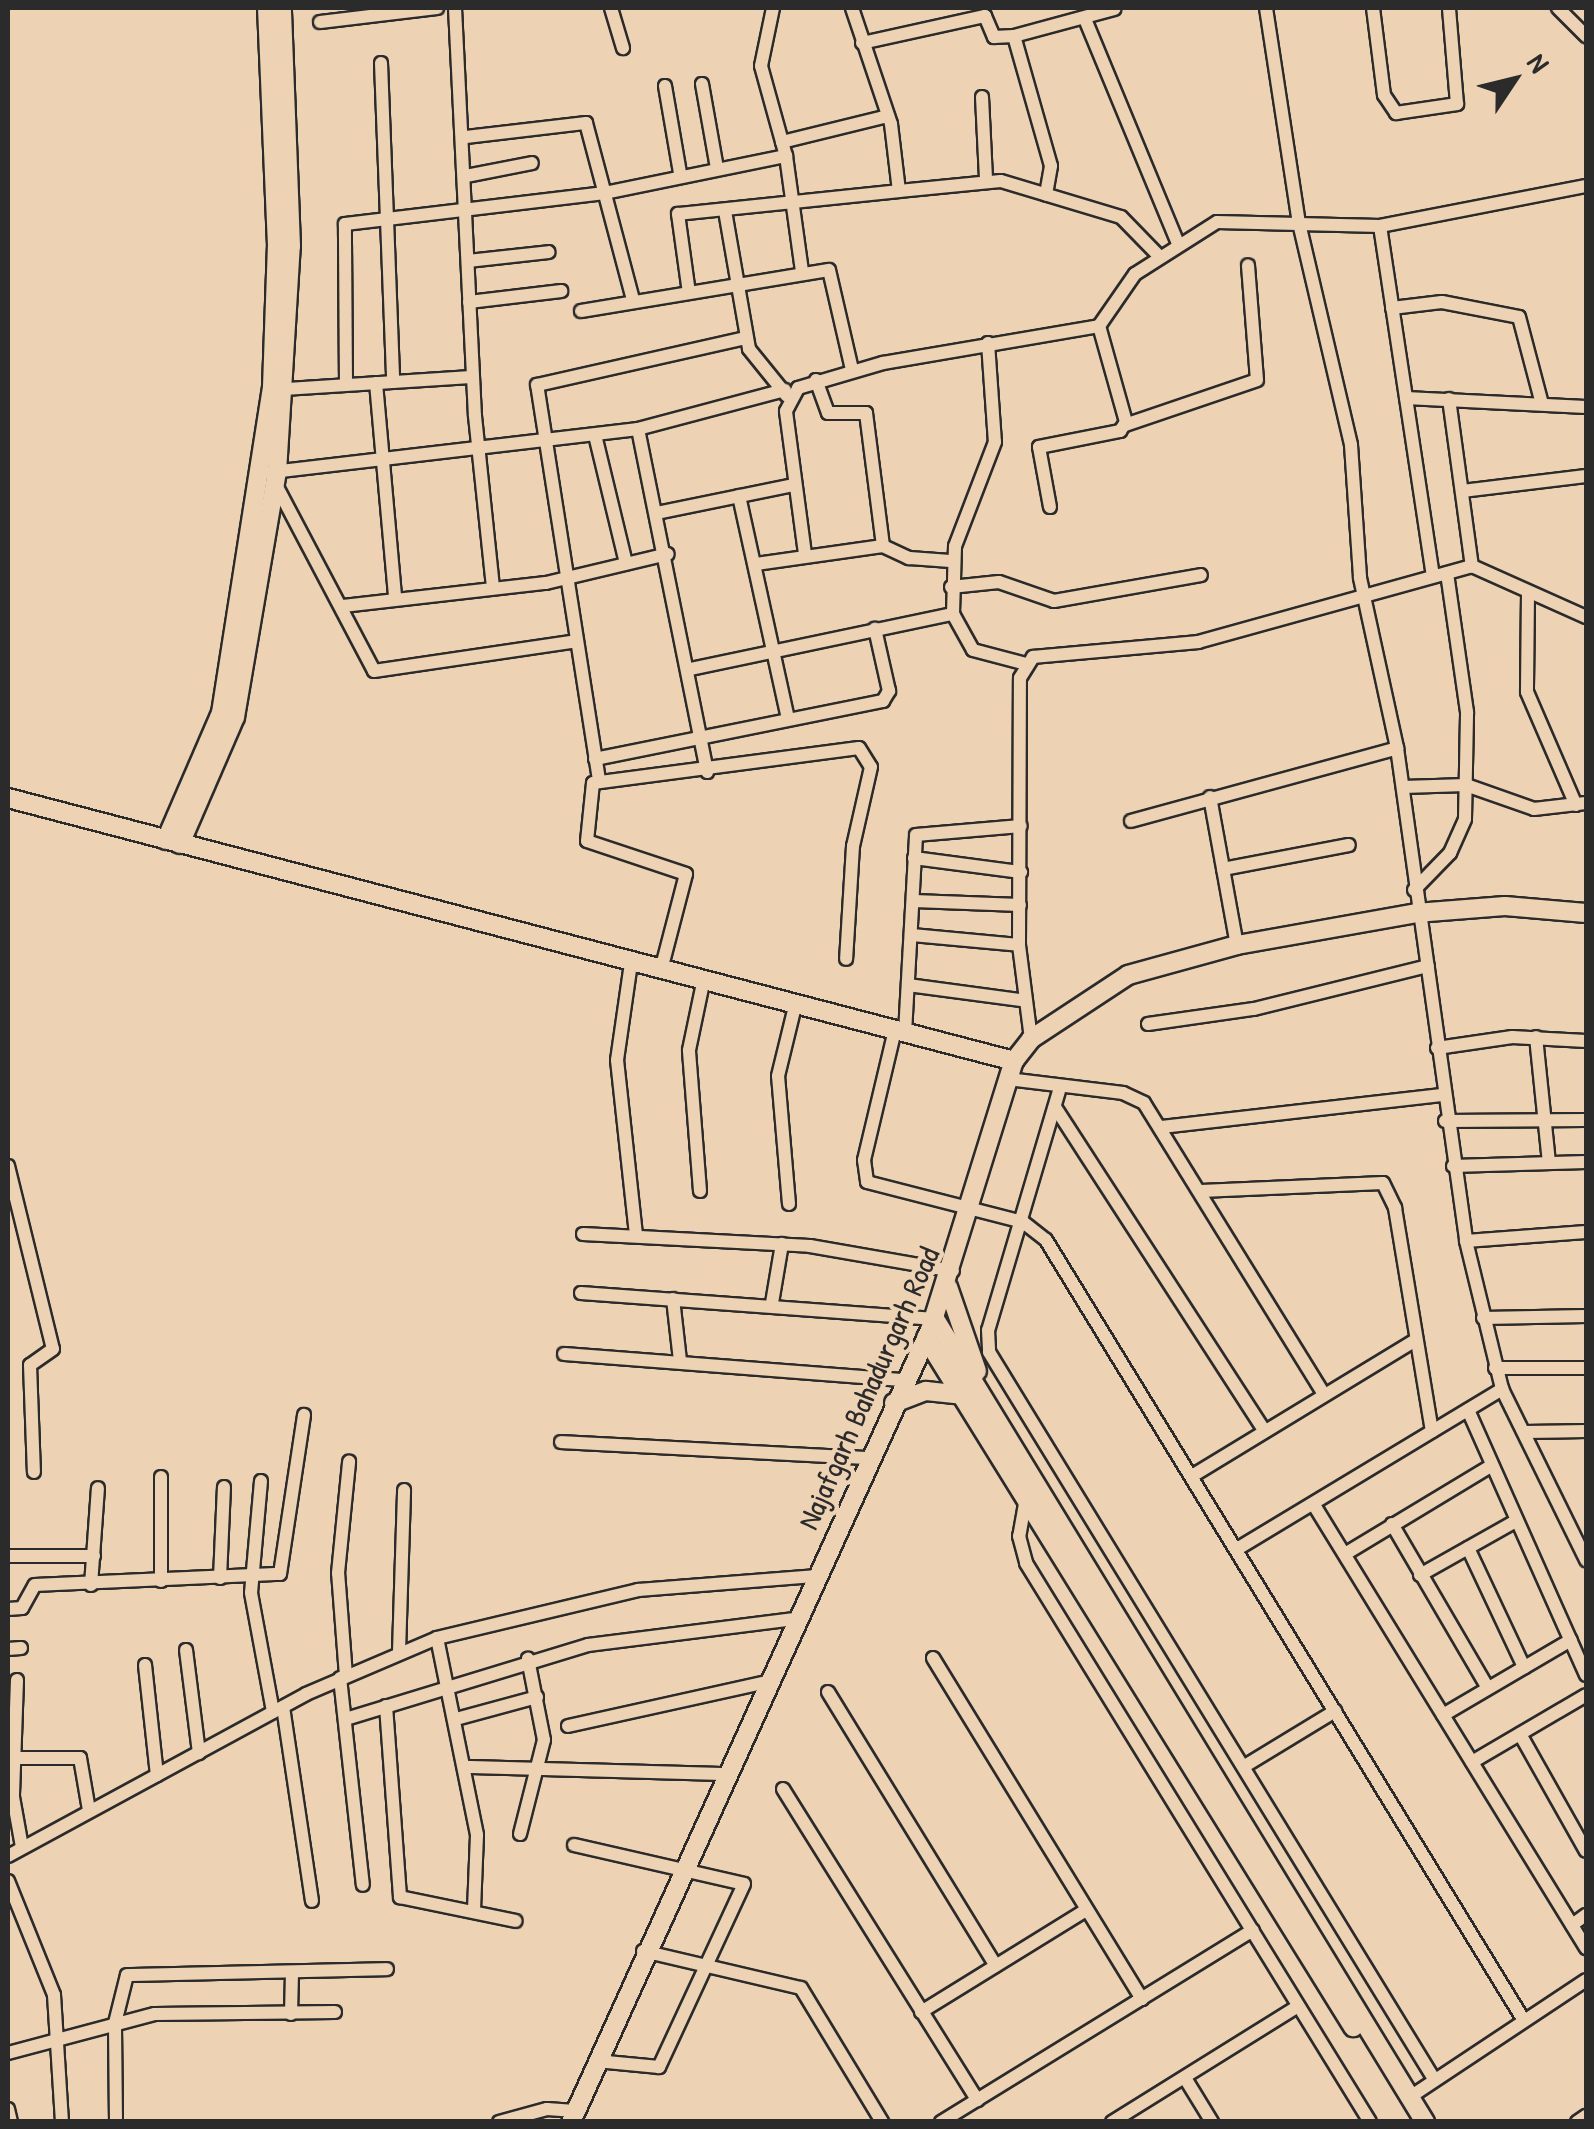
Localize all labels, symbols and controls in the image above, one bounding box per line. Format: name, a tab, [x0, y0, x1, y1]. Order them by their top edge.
north arrow	[1464, 30, 1564, 130]
text: N	[1519, 46, 1558, 80]
street label: Najafgarh Bahadurgarh Road	[789, 1241, 947, 1535]

